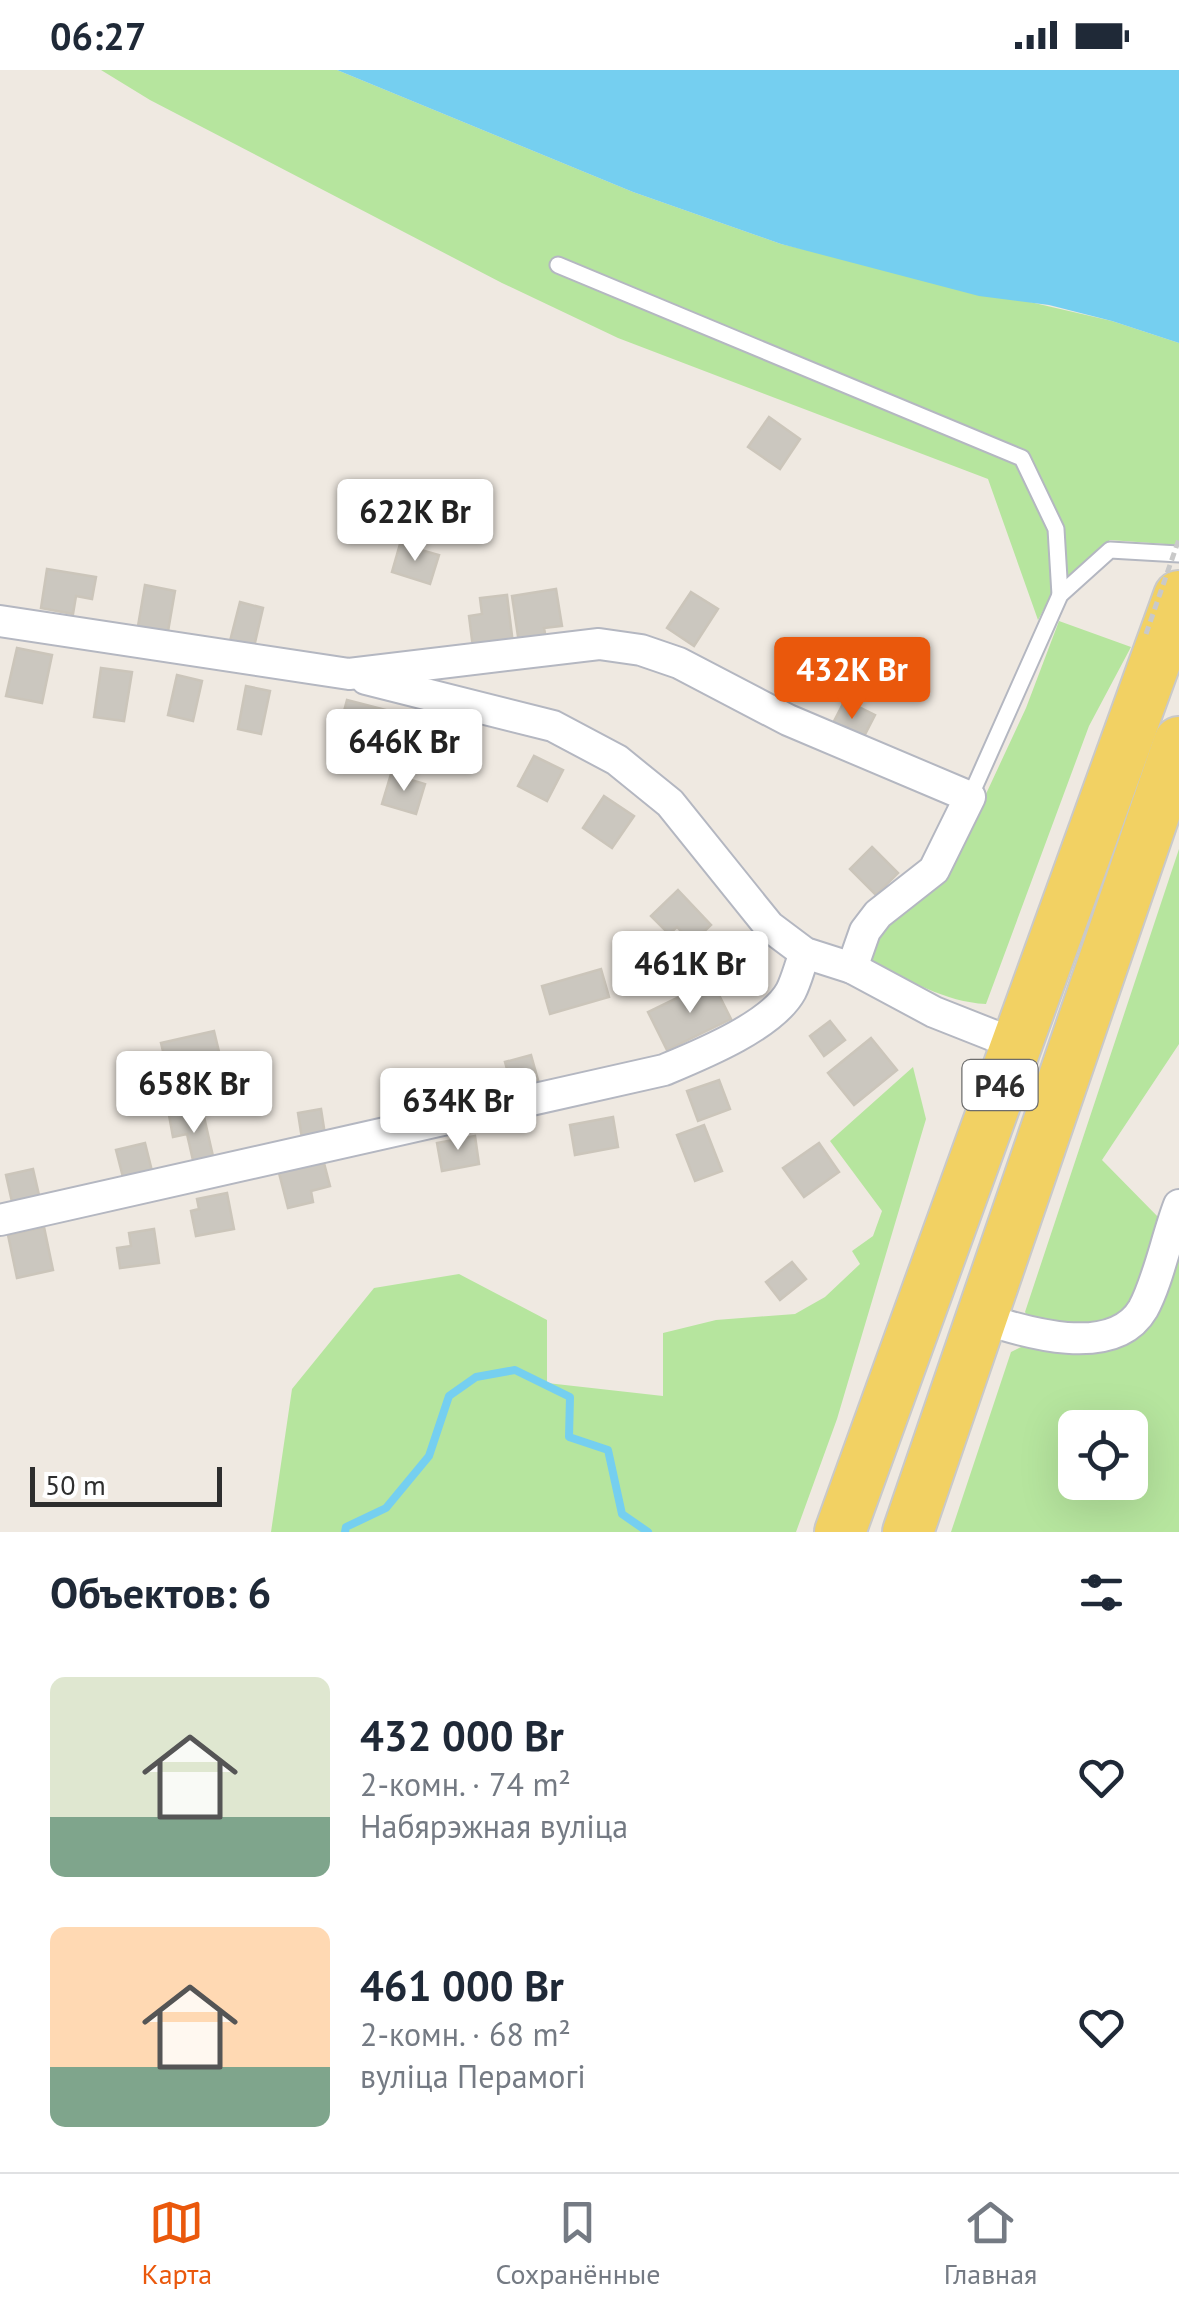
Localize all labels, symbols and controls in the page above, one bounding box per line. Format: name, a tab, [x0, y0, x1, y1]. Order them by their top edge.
text: 06:27	[50, 11, 146, 60]
pin: 622K Br	[323, 479, 507, 564]
text: 622K Br	[359, 490, 471, 532]
pin: 432K Br	[760, 637, 944, 722]
text: 432K Br	[796, 648, 908, 690]
pin: 646K Br	[312, 709, 496, 794]
text: 646K Br	[348, 720, 460, 762]
pin: 461K Br	[598, 931, 782, 1016]
text: 461K Br	[634, 942, 746, 984]
pin: 658K Br	[102, 1051, 286, 1136]
road number: Р46	[962, 1060, 1038, 1110]
text: 658K Br	[138, 1062, 250, 1104]
pin: 634K Br	[366, 1068, 550, 1153]
text: 634K Br	[402, 1079, 514, 1121]
map controls	[1058, 1410, 1148, 1500]
button: locate	[1058, 1410, 1148, 1500]
scale bar	[30, 1462, 222, 1506]
text: 50 m	[45, 1466, 106, 1503]
text: Объектов: 6	[50, 1565, 271, 1620]
icon: filters	[1074, 1565, 1129, 1620]
text: 432 000 Br	[360, 1708, 564, 1763]
icon: home	[130, 1717, 250, 1837]
icon: heart	[1074, 1750, 1129, 1805]
text: 2-комн. · 74 m²	[360, 1763, 571, 1805]
text: Набярэжная вуліца	[360, 1805, 628, 1847]
text: 461 000 Br	[360, 1958, 564, 2013]
icon: home	[130, 1967, 250, 2087]
icon: heart	[1074, 2000, 1129, 2055]
text: 2-комн. · 68 m²	[360, 2013, 571, 2055]
text: вуліца Перамогі	[360, 2055, 586, 2097]
tab: Карта	[142, 2195, 212, 2292]
tab: Сохранённые	[495, 2195, 661, 2292]
tab: Главная	[944, 2195, 1037, 2292]

